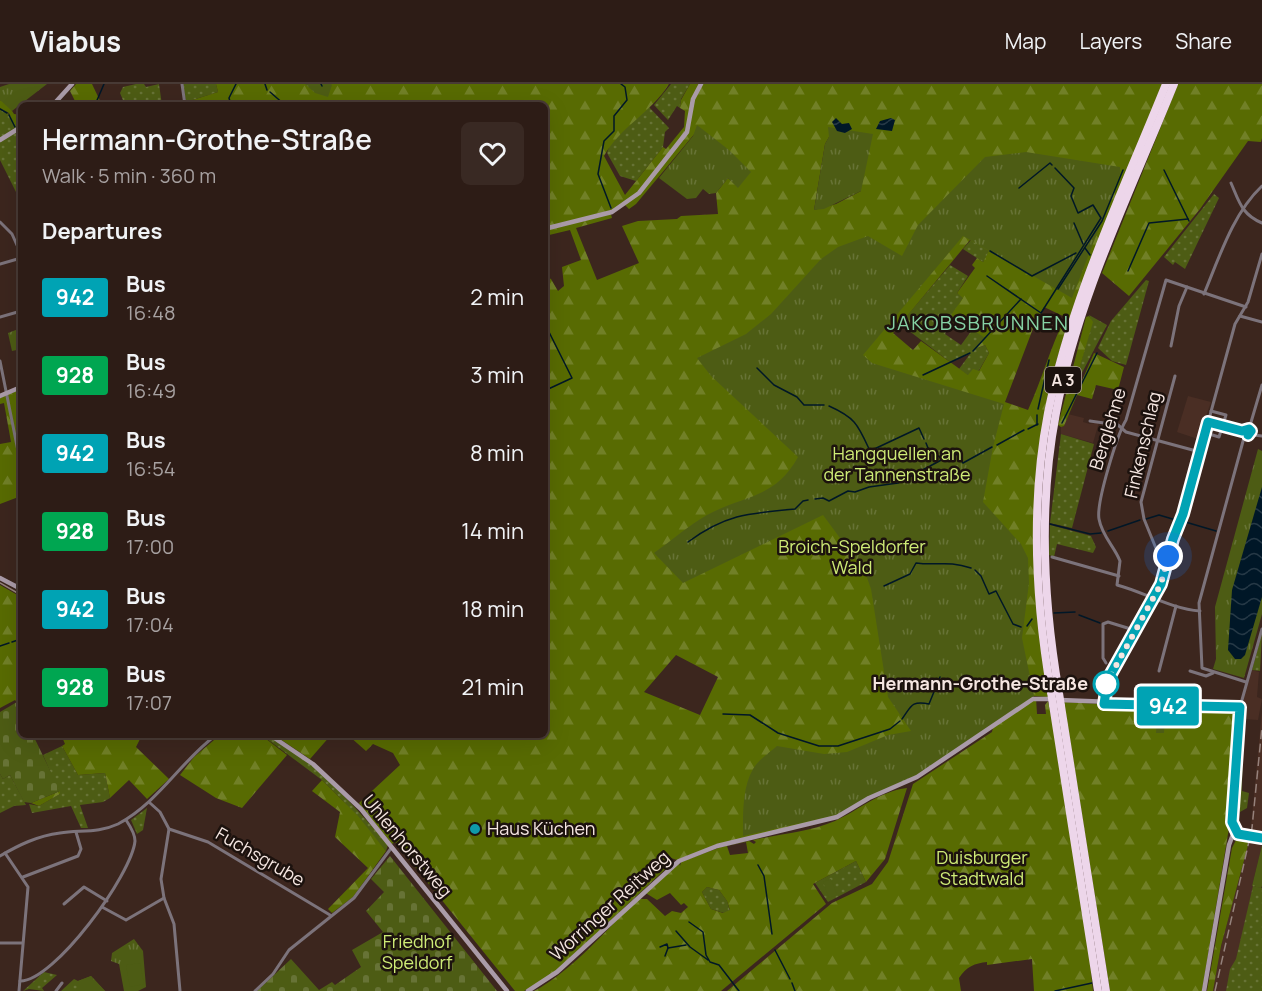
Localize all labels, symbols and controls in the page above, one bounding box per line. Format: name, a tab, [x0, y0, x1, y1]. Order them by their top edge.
text: Viabus	[30, 22, 121, 60]
text: Map	[1005, 27, 1046, 55]
text: Layers	[1079, 27, 1142, 55]
text: Share	[1175, 27, 1232, 55]
text: Hermann-Grothe-Straße	[42, 120, 372, 158]
button: heart	[461, 122, 524, 185]
text: Walk · 5 min · 360 m	[42, 162, 216, 189]
text: Departures	[42, 216, 162, 246]
text: Bus	[126, 269, 166, 299]
text: 2 min	[470, 282, 524, 312]
text: 942	[56, 283, 94, 311]
text: 16:48	[126, 299, 176, 326]
district label: JAKOBSBRUNNEN	[887, 309, 1069, 336]
text: Bus	[126, 347, 166, 377]
text: 3 min	[471, 360, 524, 390]
text: 928	[56, 361, 94, 389]
road number: A 3	[1045, 367, 1081, 393]
text: 16:49	[126, 377, 176, 404]
street label: Berglehne	[1083, 385, 1131, 473]
street label: Finkenschlag	[1118, 389, 1166, 500]
text: Bus	[126, 425, 166, 455]
text: 8 min	[470, 438, 524, 468]
text: 942	[56, 439, 94, 467]
park label: Hangquellen an der Tannenstraße	[823, 441, 971, 486]
text: 16:54	[126, 455, 176, 482]
text: Bus	[126, 503, 166, 533]
text: 14 min	[461, 516, 524, 546]
text: 928	[56, 517, 94, 545]
text: 17:00	[126, 533, 174, 560]
park label: Broich-Speldorfer Wald	[778, 534, 926, 579]
your location	[1153, 541, 1183, 571]
text: Bus	[126, 581, 166, 611]
text: 18 min	[461, 594, 524, 624]
text: 942	[56, 595, 94, 623]
text: 17:04	[126, 611, 174, 638]
text: Bus	[126, 659, 166, 689]
place label: Hermann-Grothe-Straße	[872, 671, 1088, 695]
marker: Hermann-Grothe-Straße	[1093, 671, 1119, 697]
text: 21 min	[462, 672, 524, 702]
text: 928	[56, 673, 94, 701]
line badge: 942	[1134, 686, 1202, 726]
text: 17:07	[126, 689, 172, 716]
text: 942	[1149, 692, 1187, 720]
street label: Uhlenhorstweg	[358, 789, 458, 902]
place label: Haus Küchen	[487, 816, 595, 840]
street label: Fuchsgrube	[212, 821, 309, 891]
marker: Haus Küchen	[468, 822, 482, 836]
street label: Worringer Reitweg	[544, 845, 674, 966]
park label: Duisburger Stadtwald	[936, 845, 1028, 890]
park label: Friedhof Speldorf	[382, 929, 453, 974]

